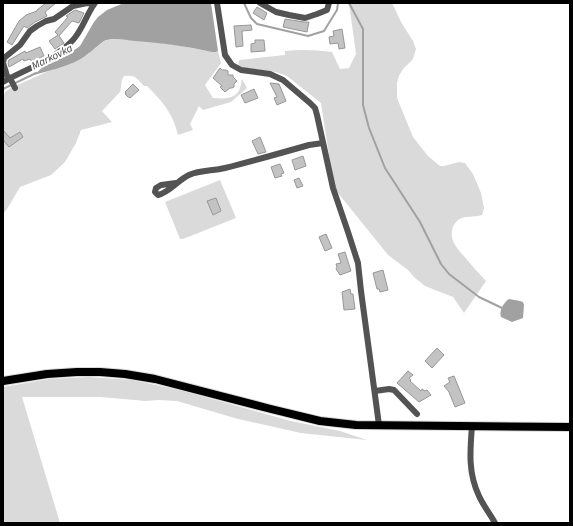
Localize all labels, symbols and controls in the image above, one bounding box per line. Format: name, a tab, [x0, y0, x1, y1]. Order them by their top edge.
water label: Markovka	[29, 41, 75, 73]

